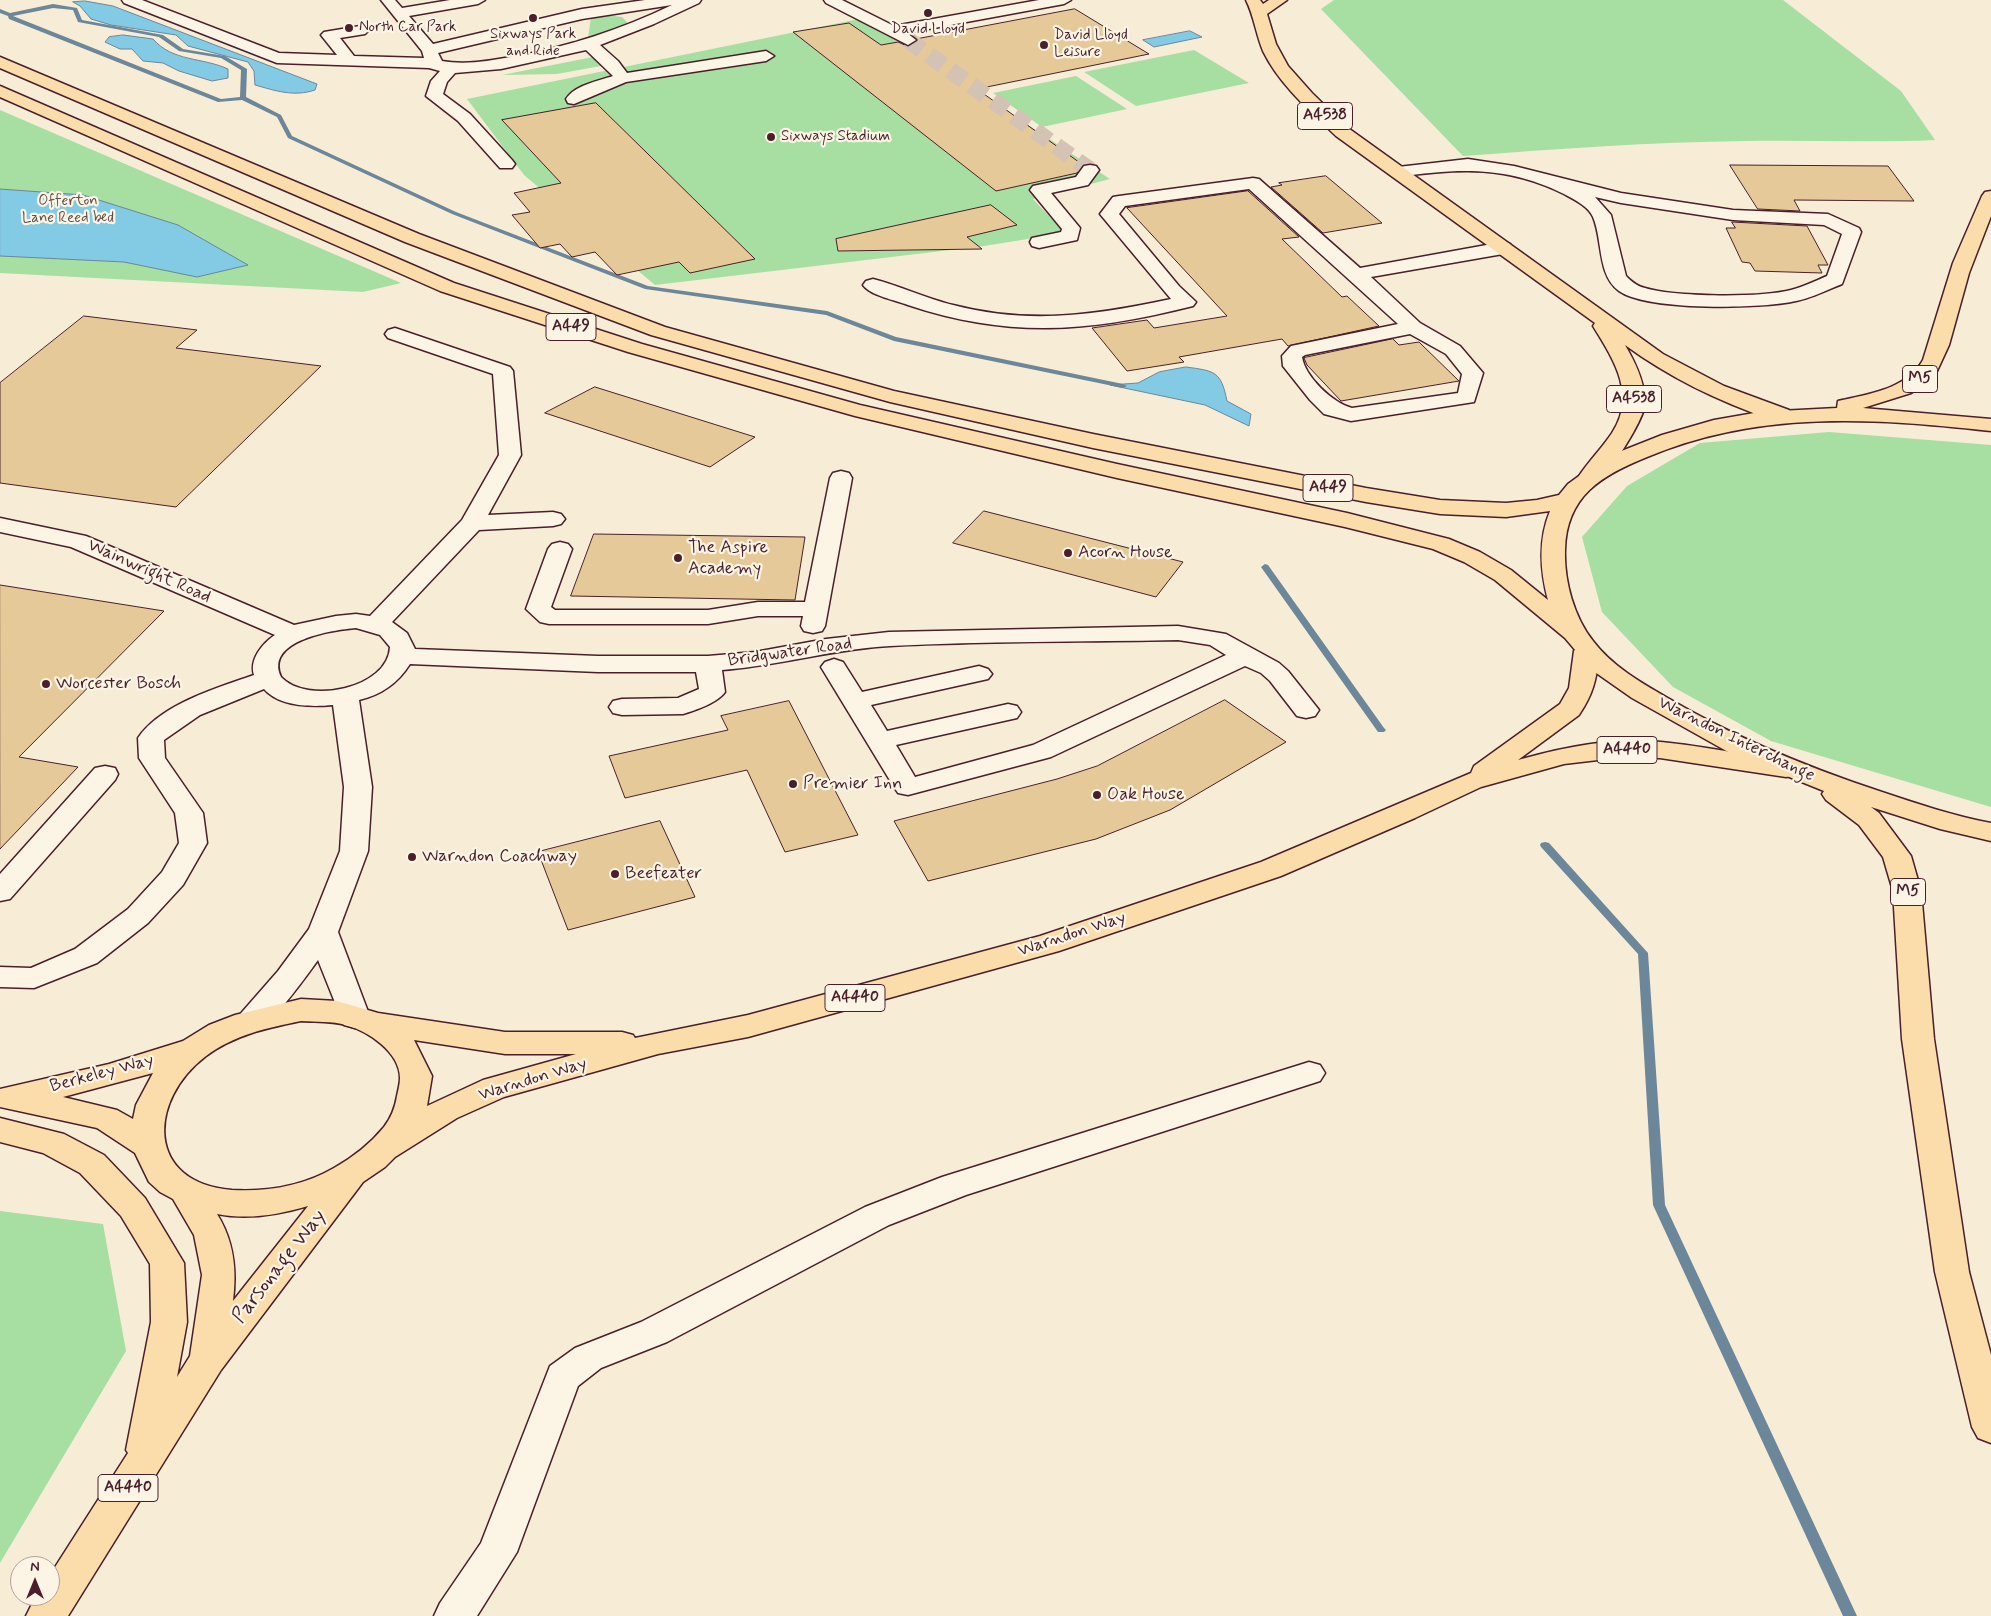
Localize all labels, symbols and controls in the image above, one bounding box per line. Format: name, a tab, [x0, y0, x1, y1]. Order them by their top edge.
marker: David Lloyd	[922, 7, 934, 19]
marker: Sixways Park and Ride	[527, 12, 539, 24]
place label: North Car Park	[359, 19, 456, 37]
place label: David Lloyd	[891, 21, 965, 39]
marker: North Car Park	[343, 22, 355, 34]
place label: Sixways Park and Ride	[490, 26, 576, 61]
place label: David Lloyd Leisure	[1054, 27, 1128, 62]
marker: David Lloyd Leisure	[1038, 39, 1050, 51]
road number: A4538	[1298, 102, 1352, 130]
place label: Sixways Stadium	[781, 128, 890, 146]
marker: Sixways Stadium	[765, 131, 777, 143]
park label: Offerton Lane Reed bed	[22, 193, 114, 228]
road number: A449	[546, 314, 596, 341]
road number: M5	[1902, 366, 1938, 392]
road number: A4538	[1606, 386, 1662, 412]
road number: A449	[1303, 474, 1353, 502]
street label: Wainwright Road	[84, 535, 214, 609]
place label: The Aspire Academy	[688, 537, 768, 580]
place label: Acorn House	[1078, 542, 1172, 564]
marker: Acorn House	[1062, 547, 1074, 559]
marker: The Aspire Academy	[672, 552, 684, 564]
street label: Bridgwater Road	[727, 634, 853, 672]
place label: Worcester Bosch	[56, 673, 181, 695]
marker: Worcester Bosch	[40, 678, 52, 690]
street label: Warndon Interchange	[1654, 693, 1818, 787]
road number: A4440	[1597, 736, 1657, 764]
place label: Premier Inn	[803, 773, 902, 795]
marker: Premier Inn	[787, 778, 799, 790]
place label: Oak House	[1107, 784, 1184, 806]
marker: Oak House	[1091, 789, 1103, 801]
place label: Warndon Coachway	[422, 846, 577, 868]
marker: Warndon Coachway	[406, 851, 418, 863]
place label: Beefeater	[625, 863, 702, 885]
marker: Beefeater	[609, 868, 621, 880]
road number: M5	[1890, 879, 1926, 906]
street label: Warndon Way	[1015, 907, 1129, 963]
road number: A4440	[825, 984, 885, 1011]
street label: Berkeley Way	[48, 1050, 156, 1098]
street label: Warndon Way	[476, 1053, 590, 1107]
street label: Parsonage Way	[228, 1205, 332, 1329]
road number: A4440	[98, 1475, 158, 1502]
north arrow	[10, 1556, 60, 1606]
text: N	[30, 1558, 40, 1576]

